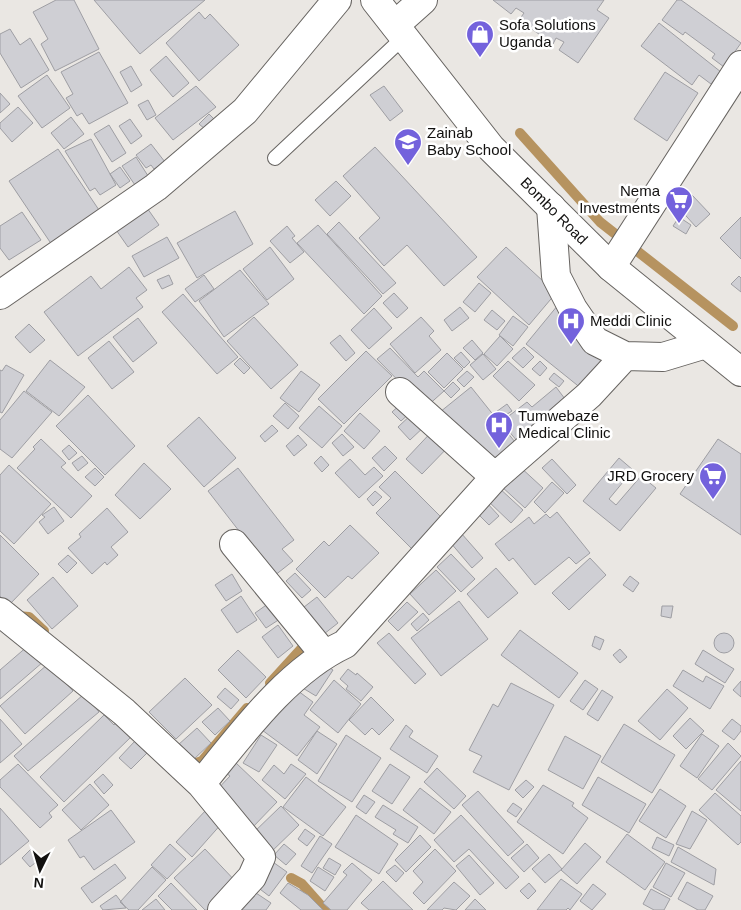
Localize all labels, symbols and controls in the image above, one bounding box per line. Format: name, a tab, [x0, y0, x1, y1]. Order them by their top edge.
place label: Sofa Solutions Uganda	[499, 16, 596, 50]
shop icon: Sofa Solutions Uganda	[465, 19, 495, 58]
place label: Zainab Baby School	[427, 124, 511, 158]
school or university icon: Zainab Baby School	[393, 127, 423, 166]
street label: Bombo Road	[517, 174, 591, 248]
place label: Nema Investments	[579, 182, 661, 216]
supermarket icon: Nema Investments	[664, 185, 694, 224]
hospital icon: Meddi Clinic	[556, 306, 586, 345]
place label: Meddi Clinic	[590, 312, 672, 329]
place label: Tumwebaze Medical Clinic	[518, 407, 611, 441]
hospital icon: Tumwebaze Medical Clinic	[484, 410, 514, 449]
supermarket icon: JRD Grocery	[698, 461, 728, 500]
place label: JRD Grocery	[607, 467, 694, 484]
north arrow	[15, 845, 65, 895]
text: N	[33, 875, 45, 891]

